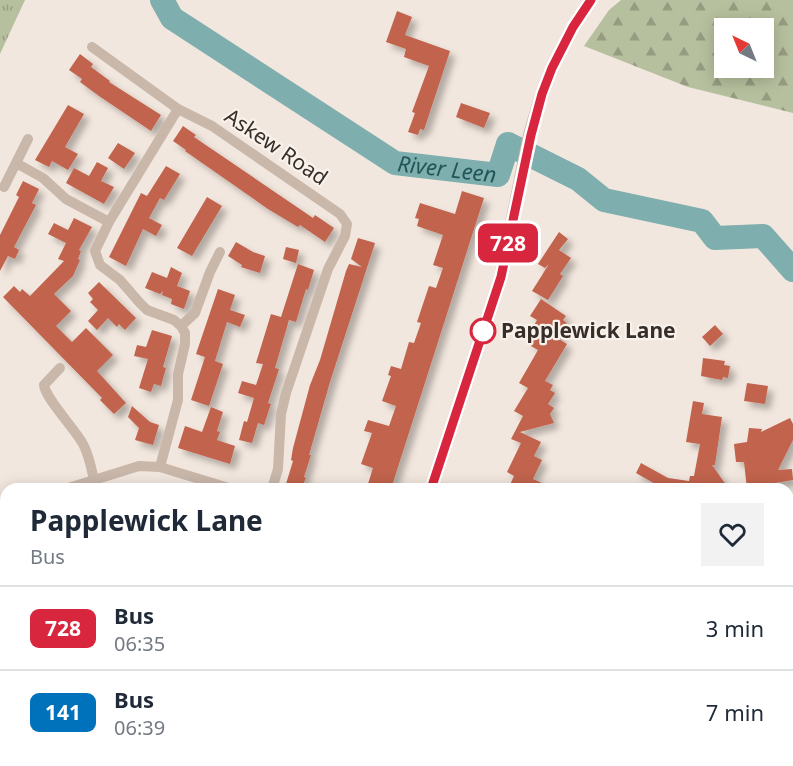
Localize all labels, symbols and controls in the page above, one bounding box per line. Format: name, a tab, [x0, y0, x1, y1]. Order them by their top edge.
north arrow	[714, 18, 774, 78]
map controls	[714, 18, 774, 78]
street label: Askew Road	[220, 101, 334, 191]
water label: River Leen	[396, 147, 498, 189]
line badge: 728	[474, 224, 542, 262]
text: 728	[490, 229, 526, 257]
place label: Papplewick Lane	[501, 316, 676, 344]
marker: Papplewick Lane	[470, 318, 496, 344]
text: Papplewick Lane	[30, 501, 263, 539]
button: heart	[701, 503, 764, 566]
text: Bus	[30, 543, 65, 570]
text: Bus	[114, 600, 154, 630]
text: 3 min	[706, 613, 764, 643]
text: 728	[45, 614, 81, 642]
text: 06:35	[114, 630, 165, 657]
text: Bus	[114, 684, 154, 714]
text: 7 min	[706, 697, 764, 727]
text: 141	[45, 698, 81, 726]
text: 06:39	[114, 714, 165, 741]

